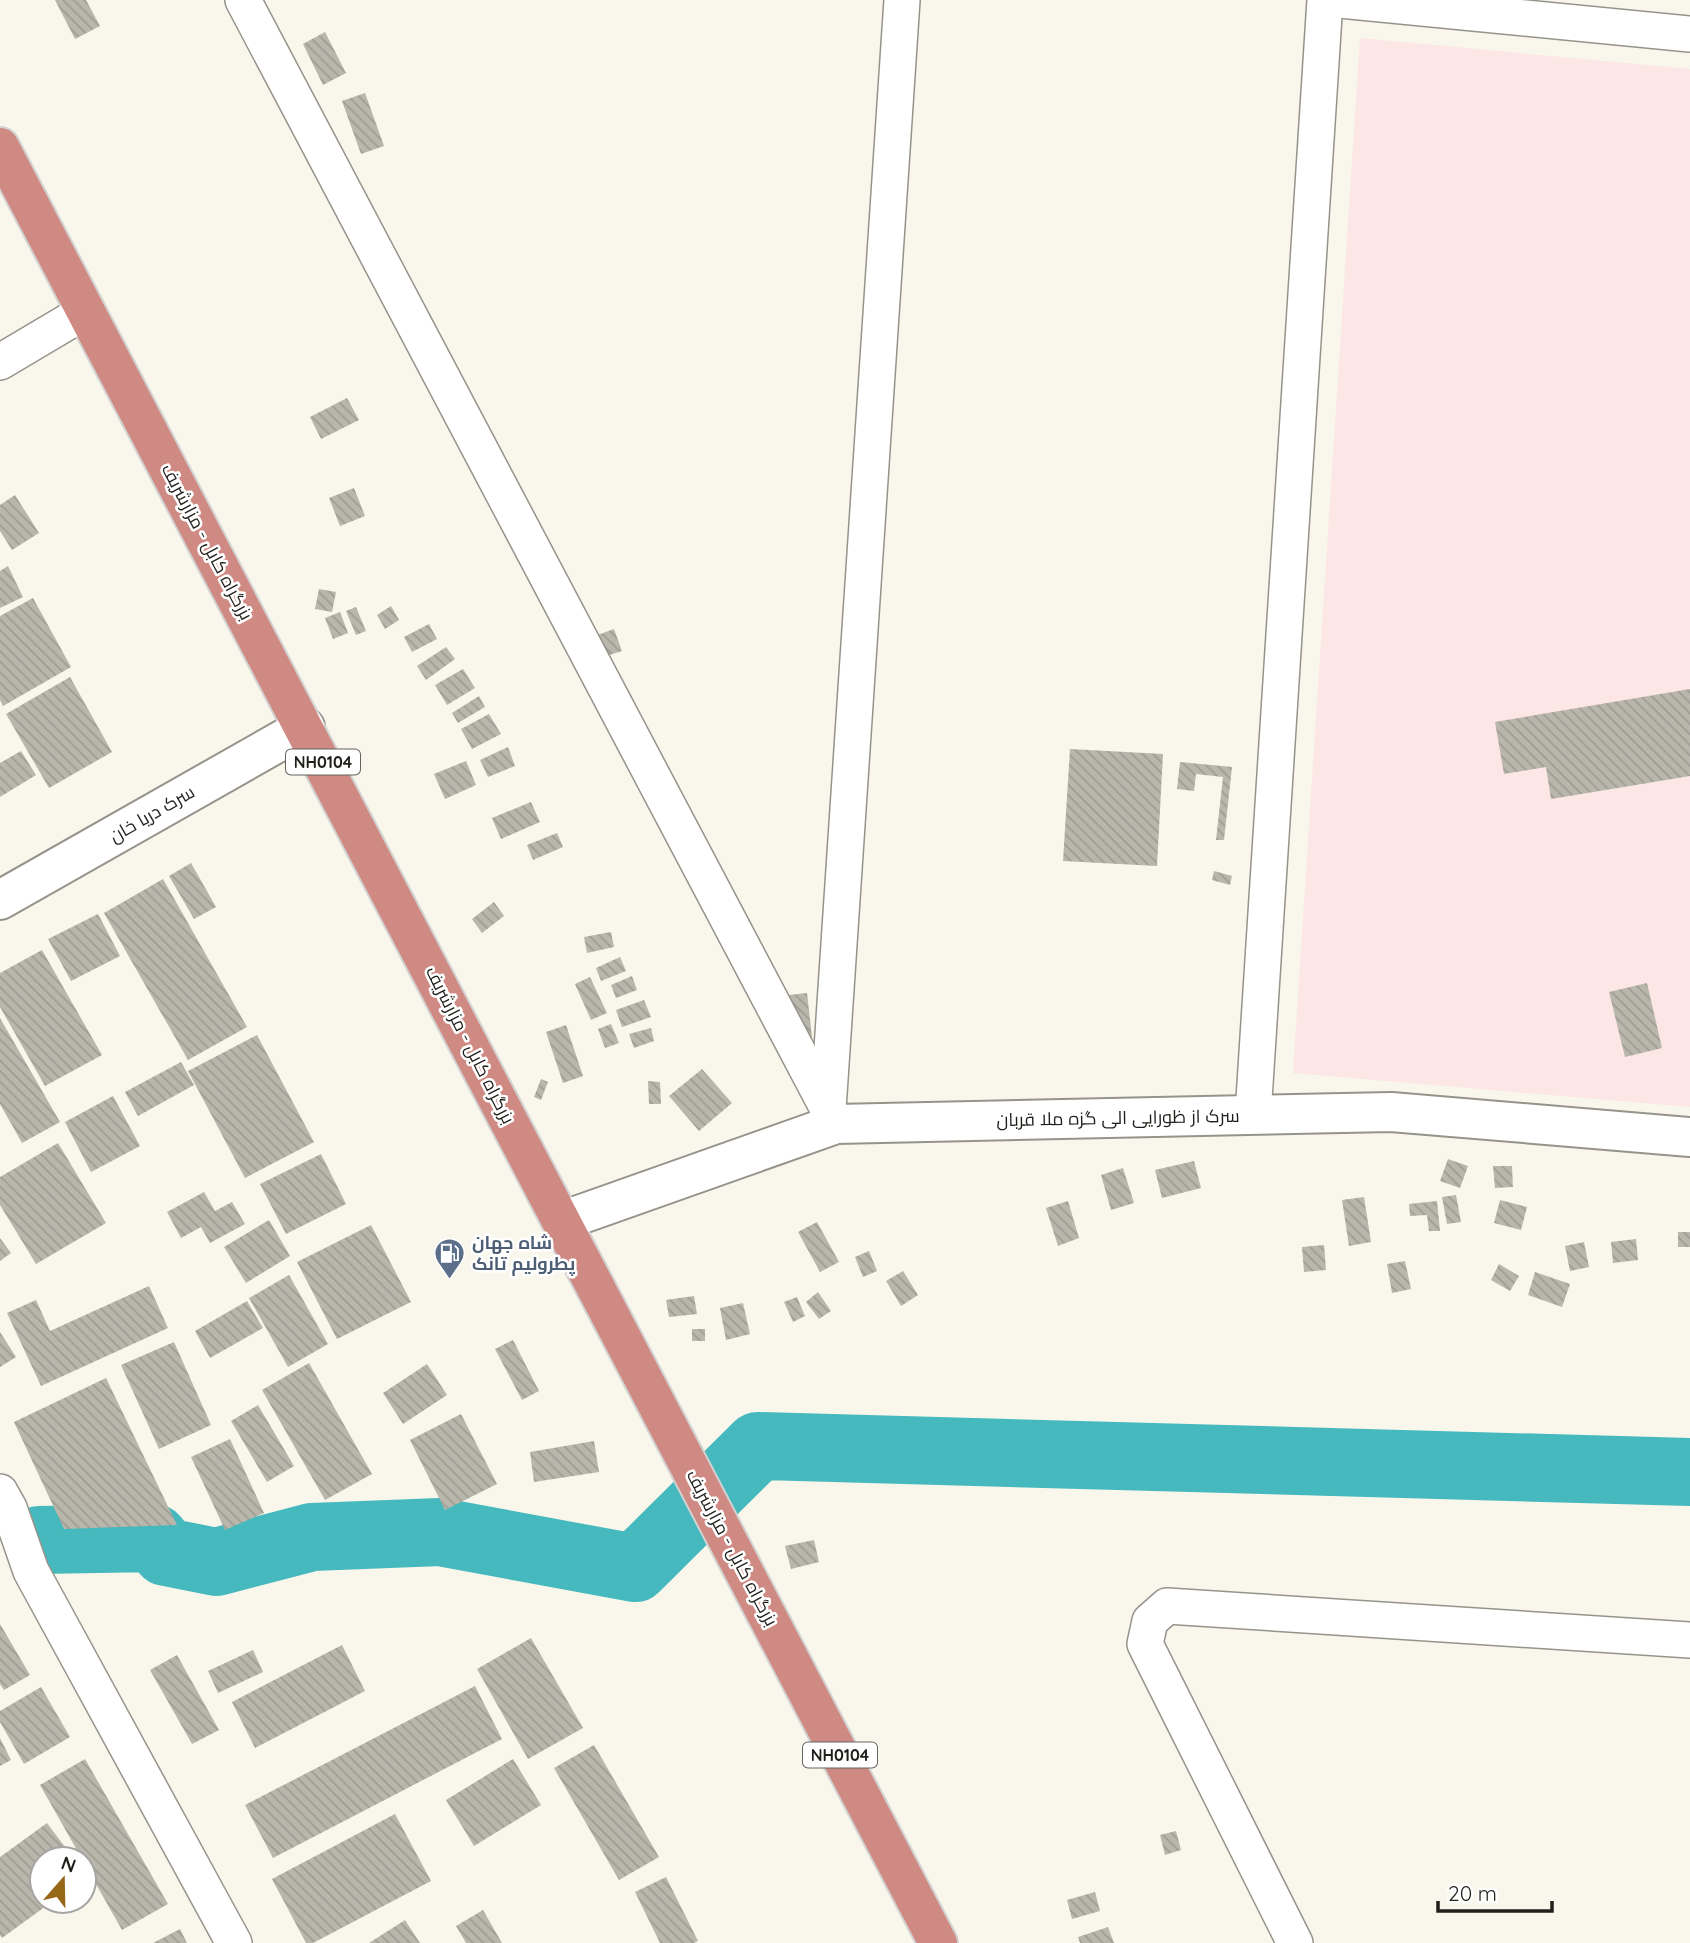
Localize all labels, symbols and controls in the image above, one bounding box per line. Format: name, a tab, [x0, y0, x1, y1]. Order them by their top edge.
street label: بزرگراه کابل - مزارشریف	[156, 460, 258, 624]
road number: NH0104	[286, 750, 360, 775]
street label: سرک دریا خان	[105, 780, 199, 847]
street label: بزرگراه کابل - مزارشریف	[421, 962, 520, 1127]
street label: سرک از ظورایی الی گزه ملا قربان	[996, 1104, 1240, 1131]
place label: شاه جهان پطرولیم تانک	[472, 1231, 576, 1276]
fuel station icon: شاه جهان پطرولیم تانک	[432, 1236, 466, 1280]
street label: بزرگراه کابل - مزارشریف	[681, 1466, 783, 1630]
road number: NH0104	[803, 1742, 877, 1768]
north arrow	[28, 1845, 98, 1915]
text: N	[58, 1850, 79, 1878]
scale bar	[1438, 1870, 1552, 1914]
text: 20 m	[1448, 1880, 1497, 1906]

